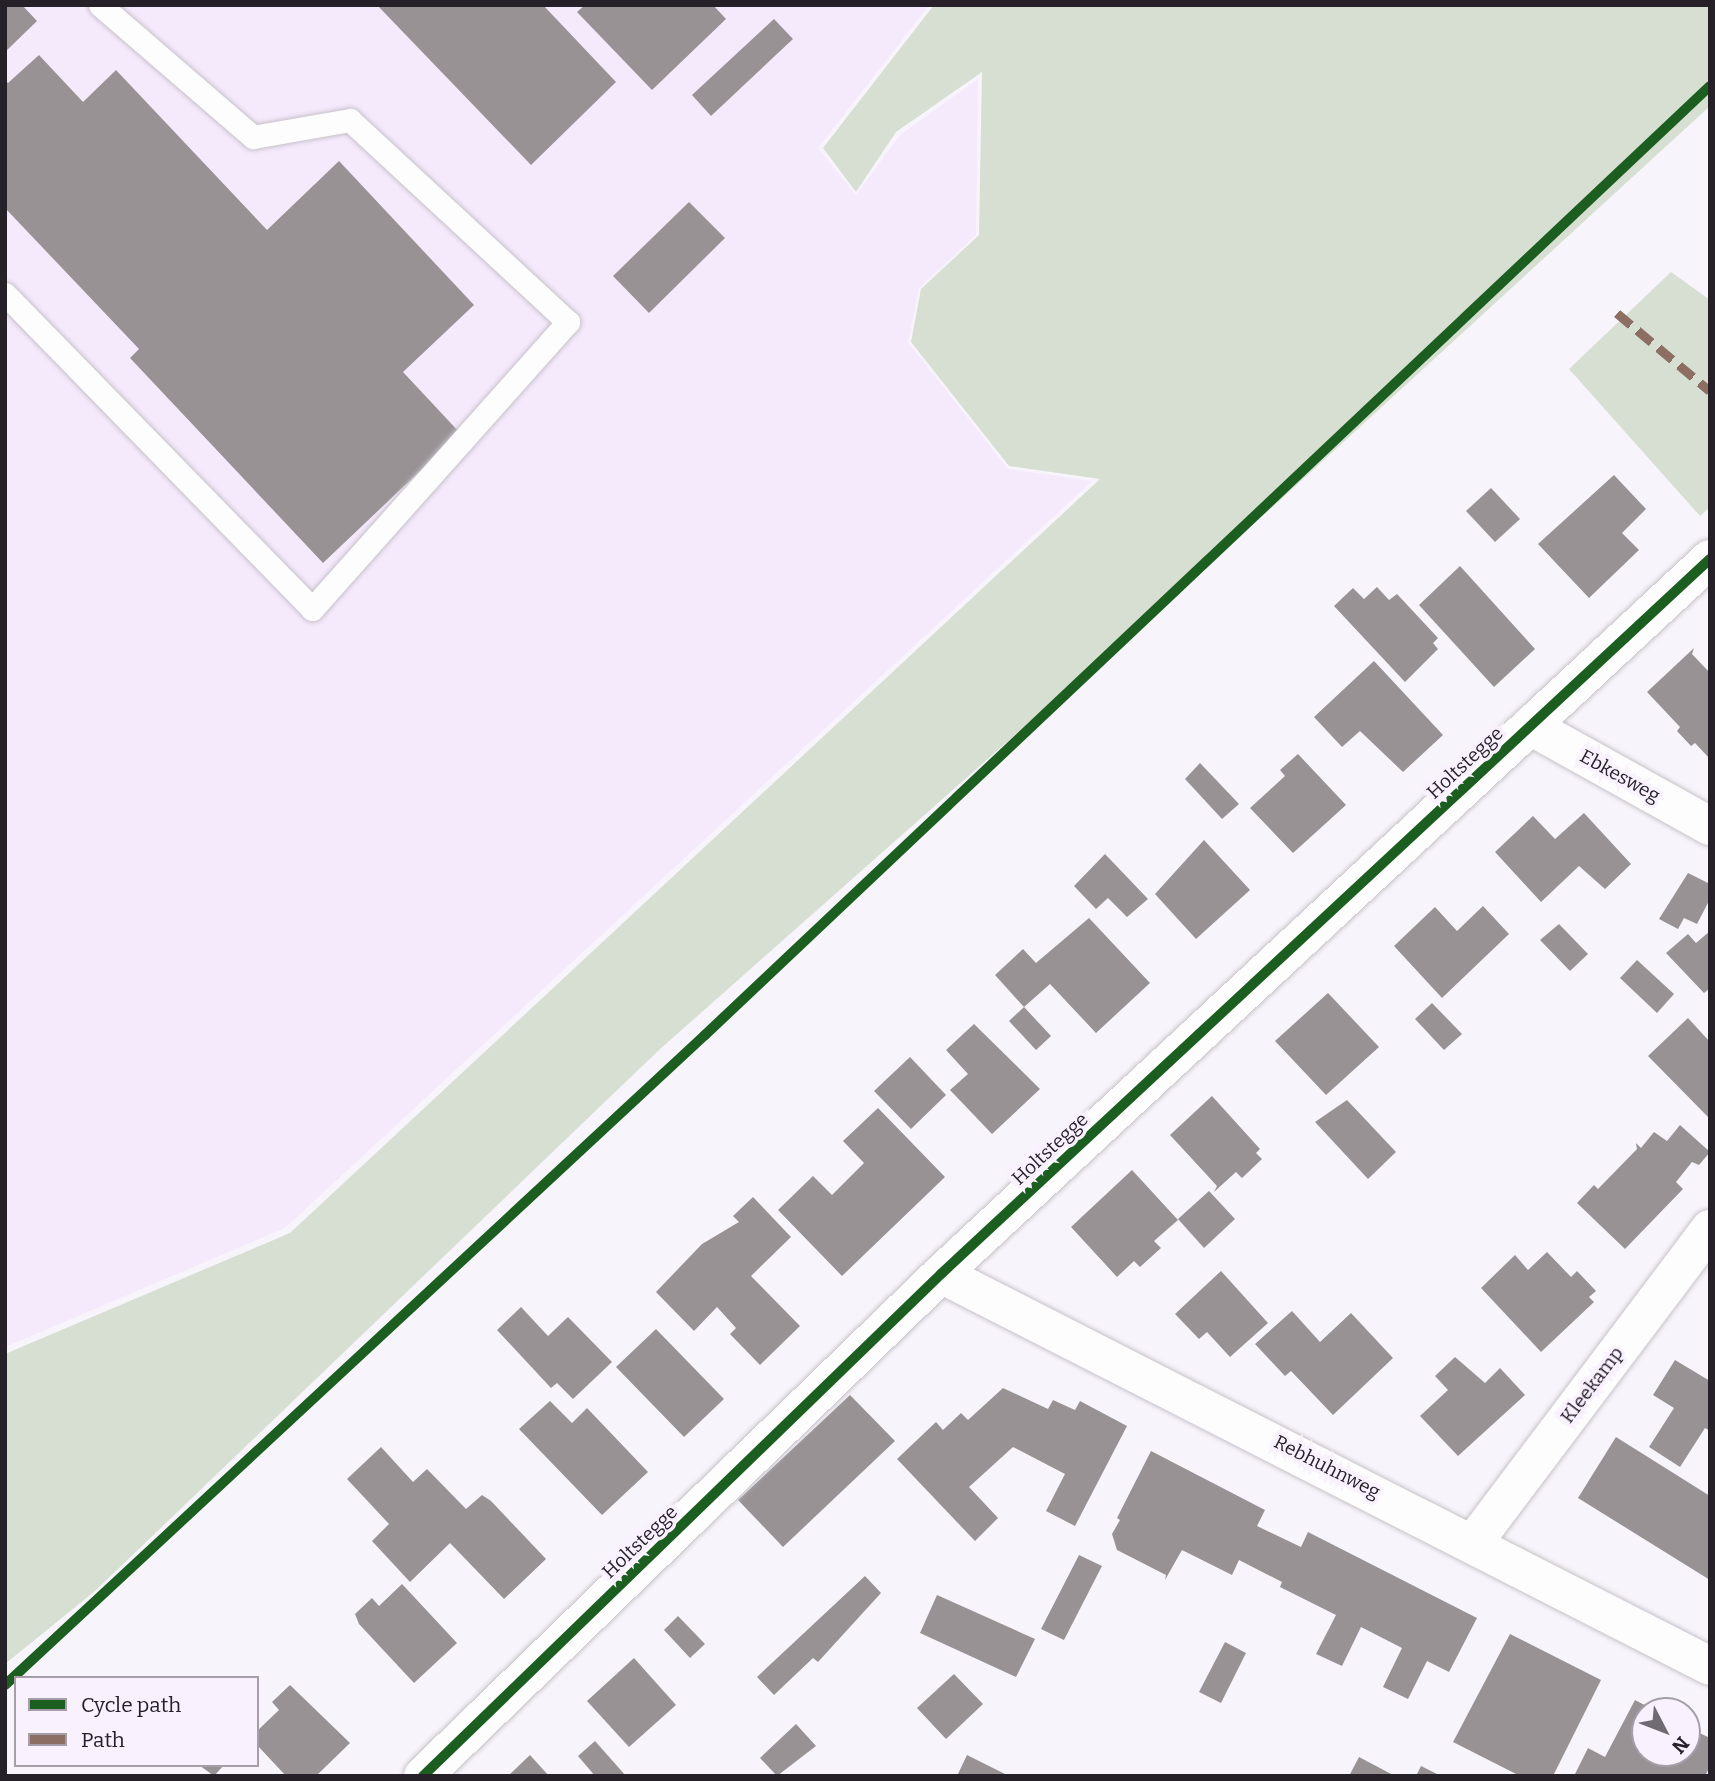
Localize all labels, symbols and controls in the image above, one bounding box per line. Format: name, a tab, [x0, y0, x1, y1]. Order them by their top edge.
street label: Holtstegge	[1422, 722, 1508, 804]
street label: Ebkesweg	[1576, 745, 1664, 807]
street label: Holtstegge	[1007, 1108, 1093, 1190]
street label: Kleekamp	[1556, 1342, 1628, 1428]
street label: Rebhuhnweg	[1270, 1430, 1384, 1504]
street label: Holtstegge	[598, 1501, 682, 1583]
legend	[14, 1676, 259, 1767]
text: Cycle path	[81, 1692, 181, 1718]
north arrow	[1631, 1697, 1701, 1767]
text: Path	[81, 1727, 125, 1753]
text: N	[1667, 1732, 1694, 1758]

